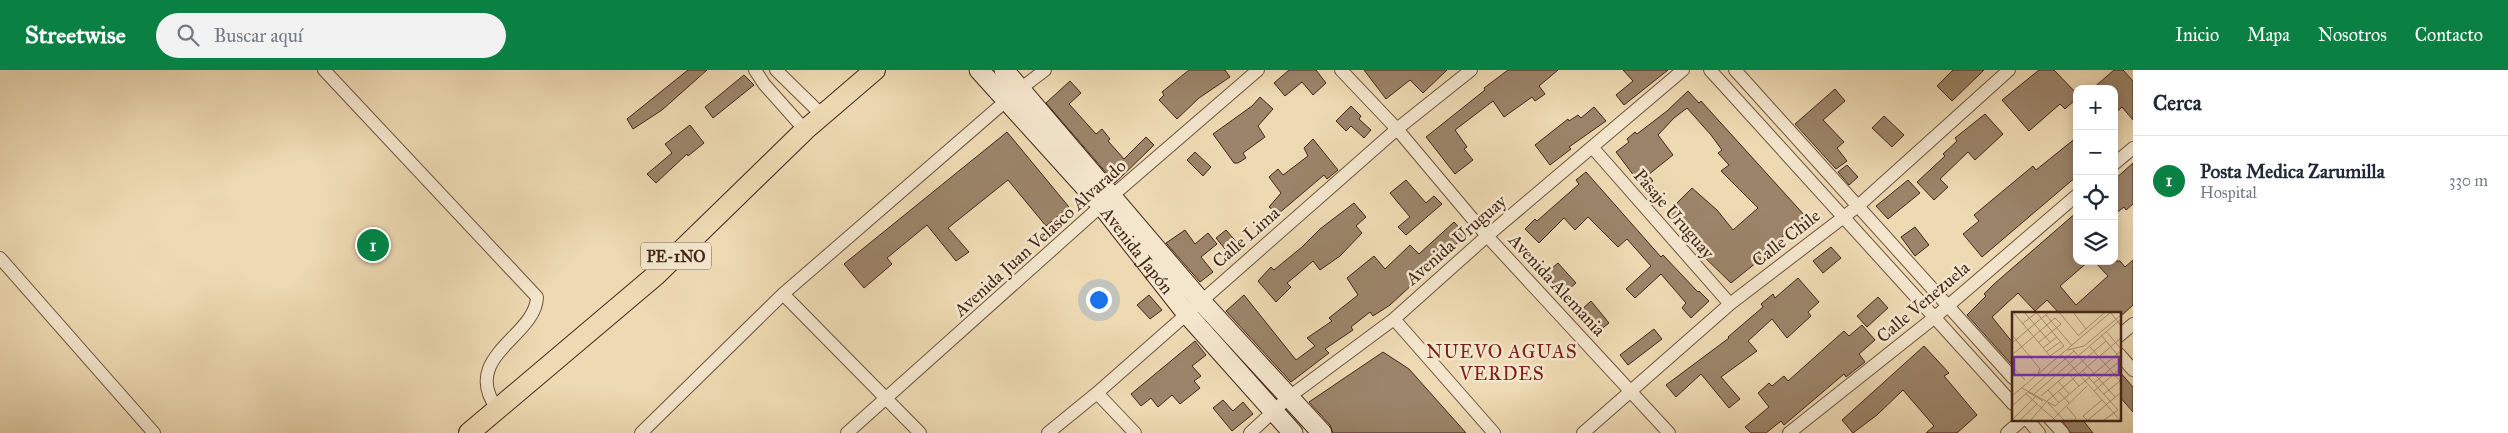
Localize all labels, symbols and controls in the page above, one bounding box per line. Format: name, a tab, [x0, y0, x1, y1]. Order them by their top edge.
search box	[156, 13, 506, 58]
text: Streetwise	[25, 20, 126, 50]
icon: search	[174, 21, 202, 49]
text: Buscar aquí	[214, 24, 303, 47]
text: Inicio	[2175, 24, 2219, 46]
text: Mapa	[2247, 24, 2290, 46]
text: Nosotros	[2318, 24, 2387, 46]
text: Contacto	[2415, 24, 2483, 46]
map controls	[2073, 85, 2118, 265]
button: +	[2073, 85, 2118, 130]
text: Cerca	[2153, 90, 2202, 116]
button: −	[2073, 130, 2118, 175]
street label: Avenida Juan Velasco Alvarado	[949, 155, 1131, 323]
text: Posta Medica Zarumilla	[2200, 160, 2385, 183]
street label: Pasaje Uruguay	[1628, 165, 1719, 264]
text: 1	[2166, 171, 2172, 190]
text: 330 m	[2449, 171, 2488, 190]
button: locate	[2073, 175, 2118, 220]
text: Hospital	[2200, 183, 2257, 202]
street label: Avenida Uruguay	[1400, 190, 1512, 291]
street label: Avenida Japón	[1095, 202, 1178, 299]
street label: Calle Lima	[1208, 202, 1284, 272]
street label: Calle Chile	[1748, 205, 1824, 271]
button: layers	[2073, 220, 2118, 265]
pin: 1	[357, 226, 389, 264]
street label: Avenida Alemania	[1503, 229, 1610, 341]
road number: PE-1NO	[641, 242, 711, 270]
street label: Calle Venezuela	[1872, 256, 1974, 347]
your location	[1086, 287, 1112, 313]
inset map	[2012, 312, 2120, 420]
district label: NUEVO AGUAS VERDES	[1426, 340, 1578, 385]

